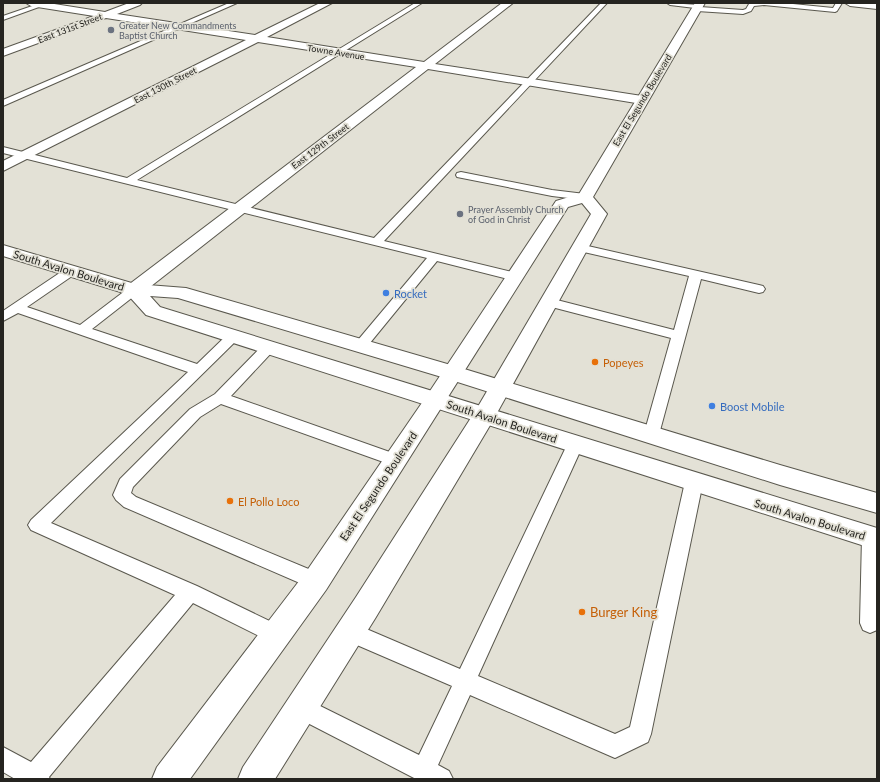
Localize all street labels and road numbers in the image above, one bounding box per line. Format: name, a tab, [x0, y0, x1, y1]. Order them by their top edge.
street label: East 131st Street	[36, 10, 104, 45]
street label: Towne Avenue	[307, 42, 366, 62]
street label: East El Segundo Boulevard	[610, 52, 674, 148]
street label: East 130th Street	[132, 64, 199, 106]
street label: East 129th Street	[289, 120, 351, 171]
street label: South Avalon Boulevard	[12, 247, 126, 293]
street label: South Avalon Boulevard	[445, 397, 559, 445]
street label: East El Segundo Boulevard	[337, 429, 419, 543]
street label: South Avalon Boulevard	[753, 496, 867, 542]

